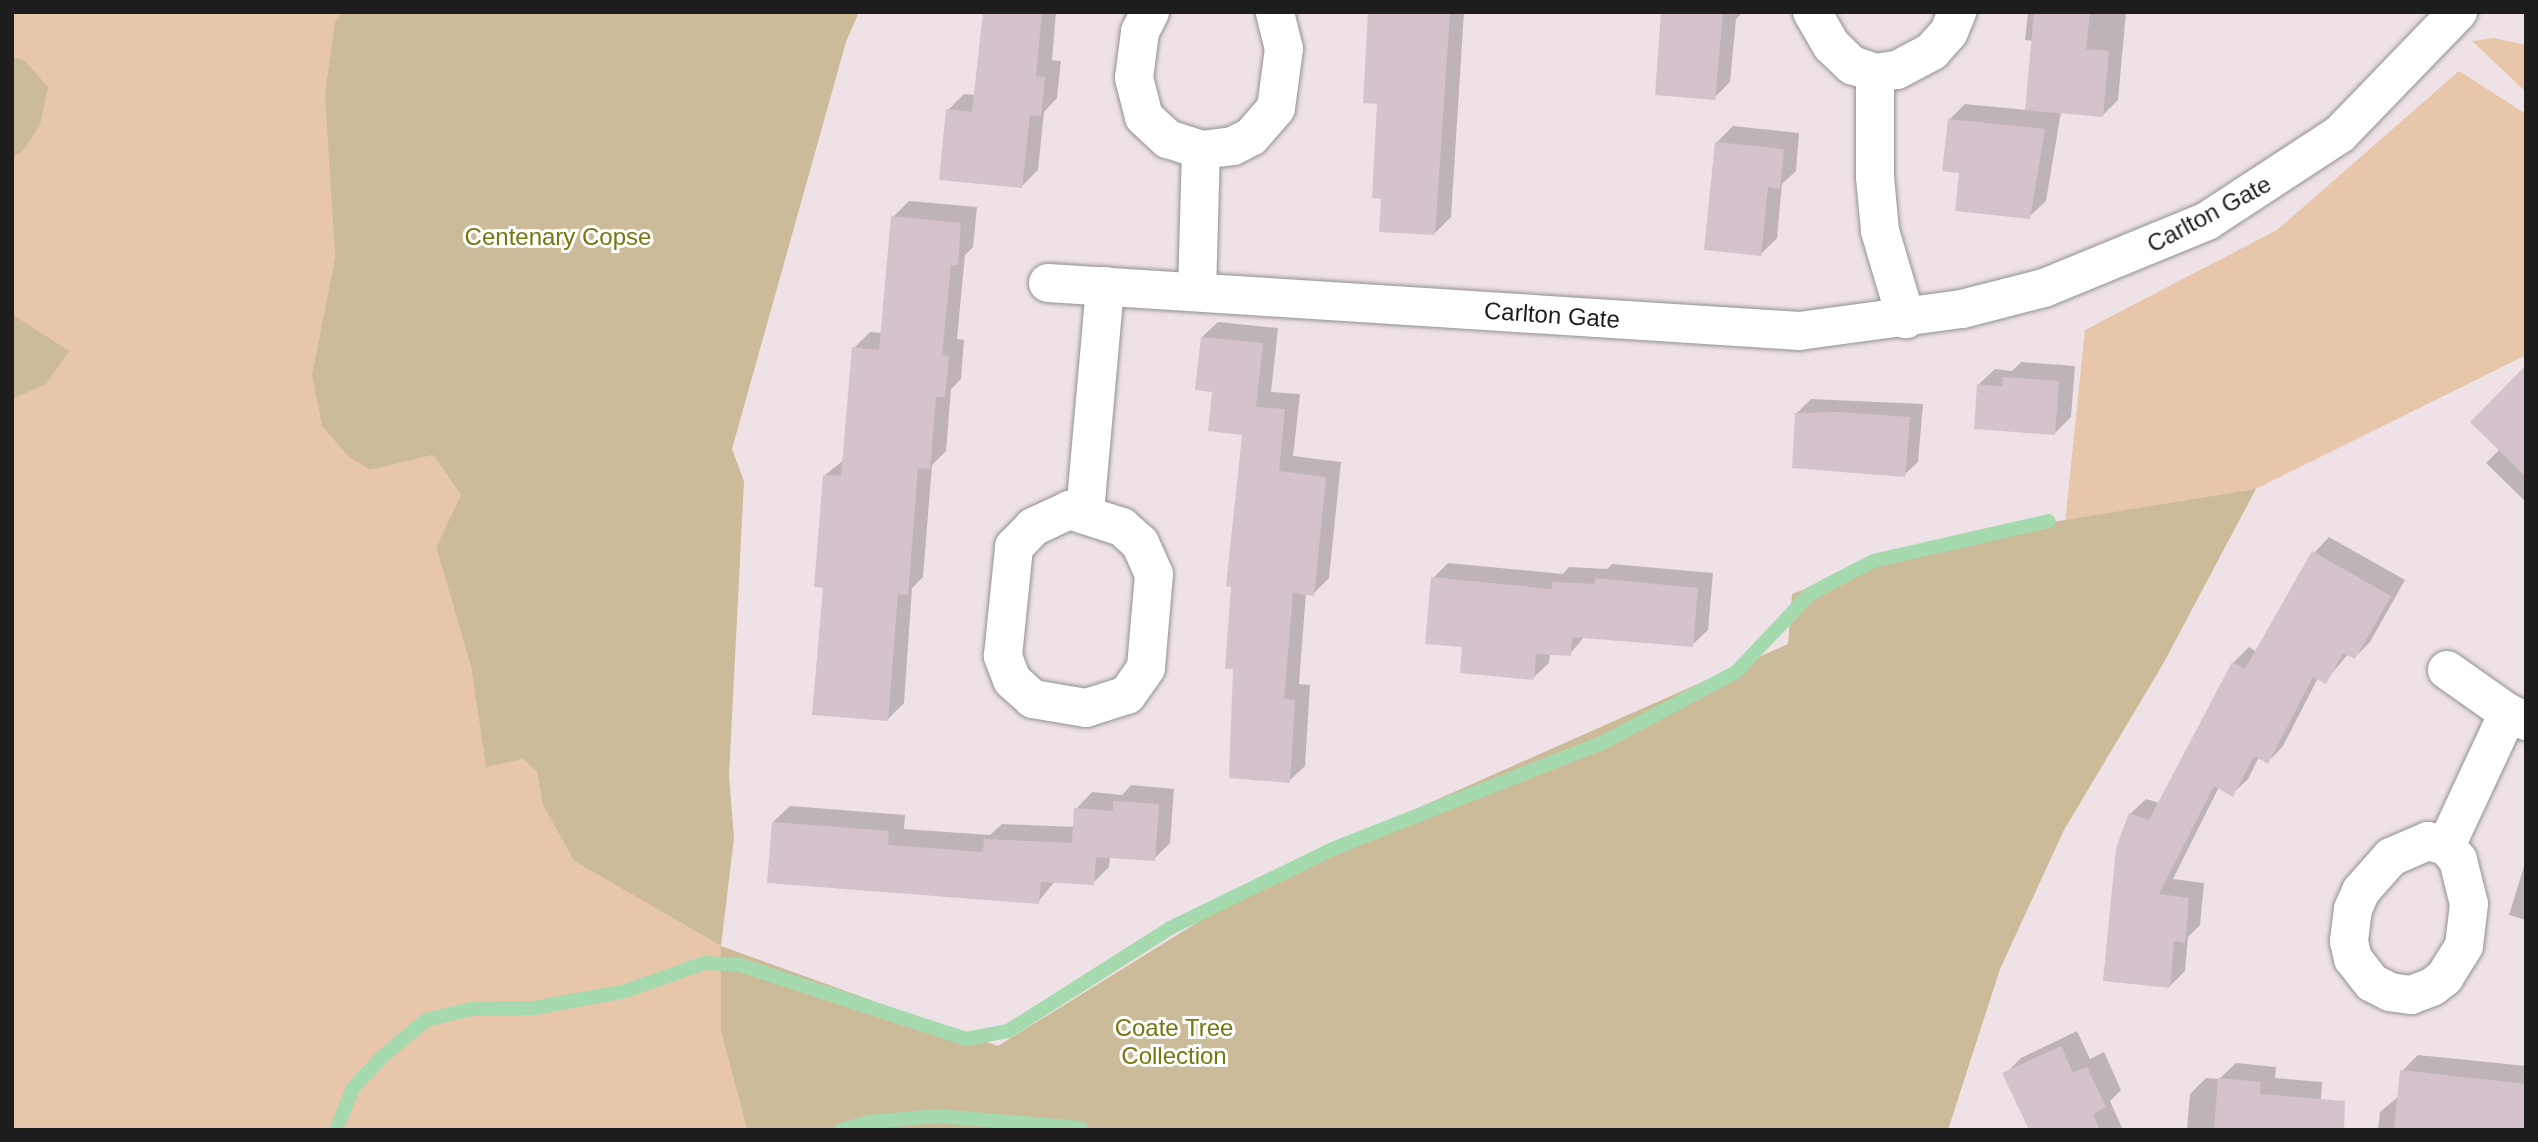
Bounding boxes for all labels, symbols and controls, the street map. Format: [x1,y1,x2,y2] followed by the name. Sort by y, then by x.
[2142,169,2276,259] street label: Carlton Gate
[465,223,651,251] park label: Centenary Copse
[1483,296,1621,334] street label: Carlton Gate
[1114,1014,1234,1070] park label: Coate Tree Collection

